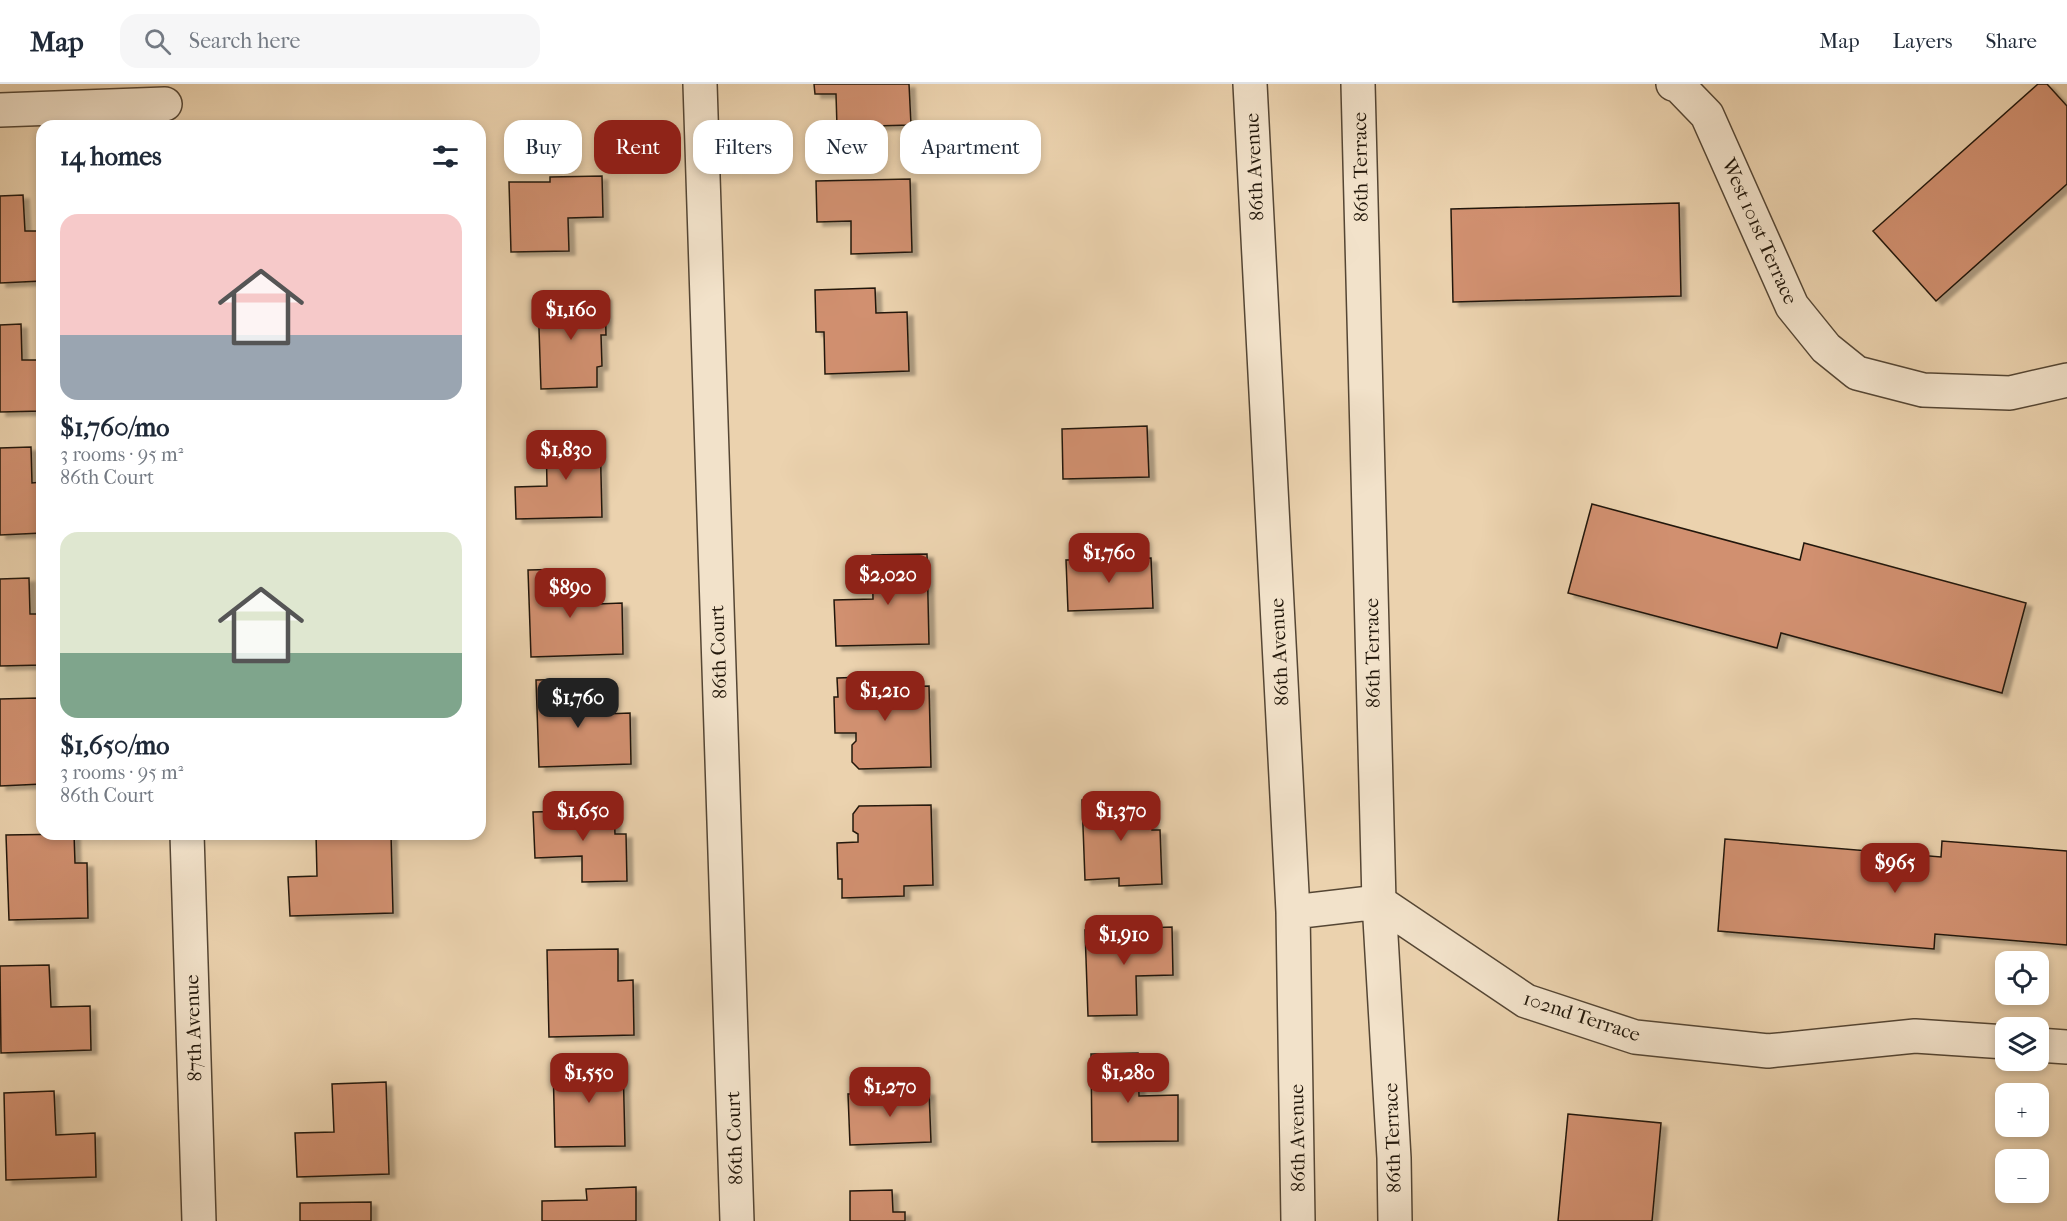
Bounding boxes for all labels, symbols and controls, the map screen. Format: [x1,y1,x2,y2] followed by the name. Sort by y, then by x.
[120,14,540,68] search box
[30,25,84,58] text: Map
[141,25,174,58] icon: search
[189,28,300,54] text: Search here
[1819,29,1860,53] text: Map
[1893,29,1952,53] text: Layers
[1985,29,2037,53] text: Share
[1240,112,1269,222] street label: 86th Avenue
[1348,112,1373,222] street label: 86th Terrace
[504,120,582,174] chip: Buy
[594,120,681,174] chip: Rent
[693,120,793,174] chip: Filters
[805,120,888,174] chip: New
[900,120,1041,174] chip: Apartment
[429,140,462,173] icon: filters
[60,141,162,172] text: 14 homes
[1717,154,1802,308] street label: West 101st Terrace
[207,253,315,361] icon: home
[522,290,620,341] pin: $1,160
[545,298,597,321] text: $1,160
[60,412,170,443] text: $1,760/mo
[517,430,615,481] pin: $1,830
[540,438,592,461] text: $1,830
[60,443,183,466] text: 3 rooms · 95 m²
[60,466,154,489] text: 86th Court
[1060,533,1158,584] pin: $1,760
[1083,541,1135,564] text: $1,760
[839,555,937,606] pin: $2,020
[859,563,917,586] text: $2,020
[534,568,606,619] pin: $890
[207,571,315,679] icon: home
[549,576,591,599] text: $890
[1265,597,1294,707] street label: 86th Avenue
[1360,598,1385,708] street label: 86th Terrace
[705,605,732,699] street label: 86th Court
[836,671,934,722] pin: $1,210
[529,678,627,729] pin: $1,760
[860,679,910,702] text: $1,210
[552,686,604,709] text: $1,760
[60,730,169,761] text: $1,650/mo
[60,761,183,784] text: 3 rooms · 95 m²
[60,784,154,807] text: 86th Court
[534,791,632,842] pin: $1,650
[1072,791,1170,842] pin: $1,370
[557,799,609,822] text: $1,650
[1096,799,1147,822] text: $1,370
[1859,843,1931,894] pin: $965
[1875,851,1915,874] text: $965
[1075,915,1173,966] pin: $1,910
[1099,923,1149,946] text: $1,910
[1995,951,2049,1203] map controls
[1995,951,2049,1005] button: locate
[180,974,207,1082] street label: 87th Avenue
[1520,987,1643,1046] street label: 102nd Terrace
[1995,1017,2049,1071] button: layers
[540,1053,638,1104] pin: $1,550
[1079,1053,1177,1104] pin: $1,280
[564,1061,614,1084] text: $1,550
[1101,1061,1155,1084] text: $1,280
[841,1067,939,1118] pin: $1,270
[863,1075,917,1098] text: $1,270
[1379,1082,1406,1193] street label: 86th Terrace
[1995,1083,2049,1137] button: +
[1285,1084,1310,1192] street label: 86th Avenue
[721,1091,748,1185] street label: 86th Court
[1995,1149,2049,1203] button: −

